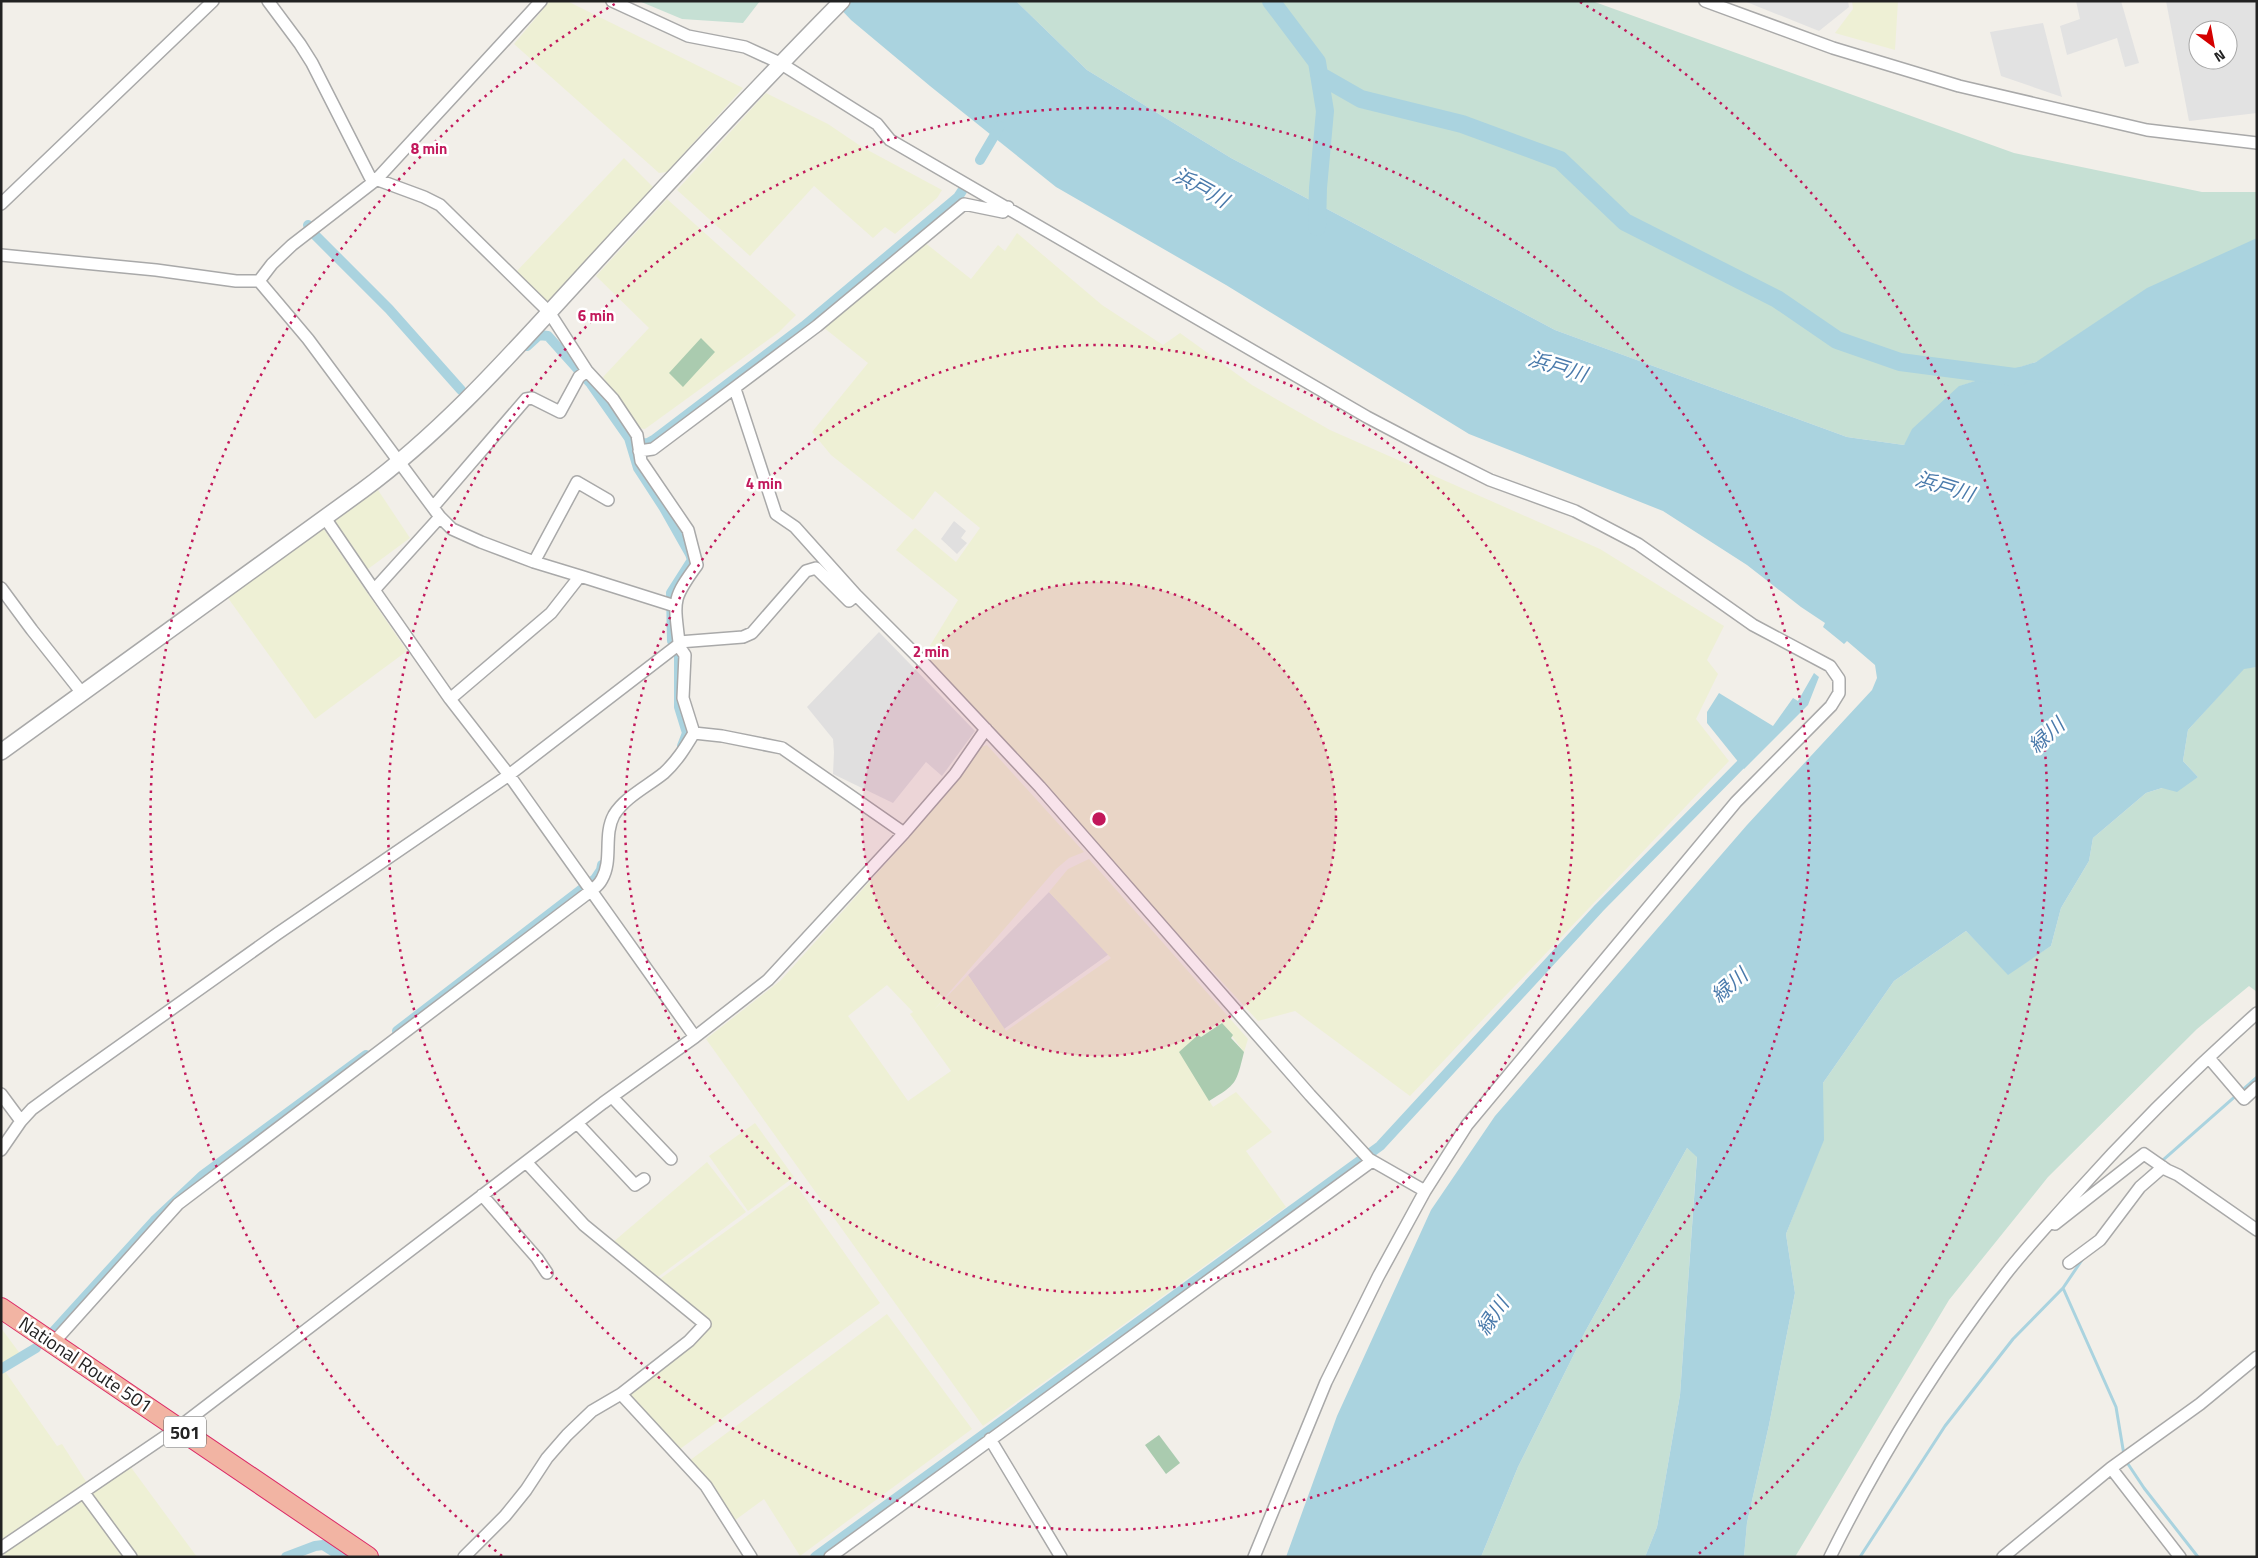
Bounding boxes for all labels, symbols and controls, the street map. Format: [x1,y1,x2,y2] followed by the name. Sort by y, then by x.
[2188,20,2238,70] north arrow
[2210,45,2230,68] text: N
[411,137,447,160] text: 8 min
[1167,159,1237,216] water label: 浜戸川
[578,304,614,327] text: 6 min
[1525,342,1593,390] water label: 浜戸川
[1912,462,1980,510] water label: 浜戸川
[746,472,782,495] text: 4 min
[913,640,949,663] text: 2 min
[2021,709,2073,760] water label: 緑川
[1090,810,1108,828] centre of rings
[1704,959,1756,1010] water label: 緑川
[1468,1289,1517,1341] water label: 緑川
[13,1308,159,1420] street label: National Route 501
[164,1416,206,1448] road number: 501

